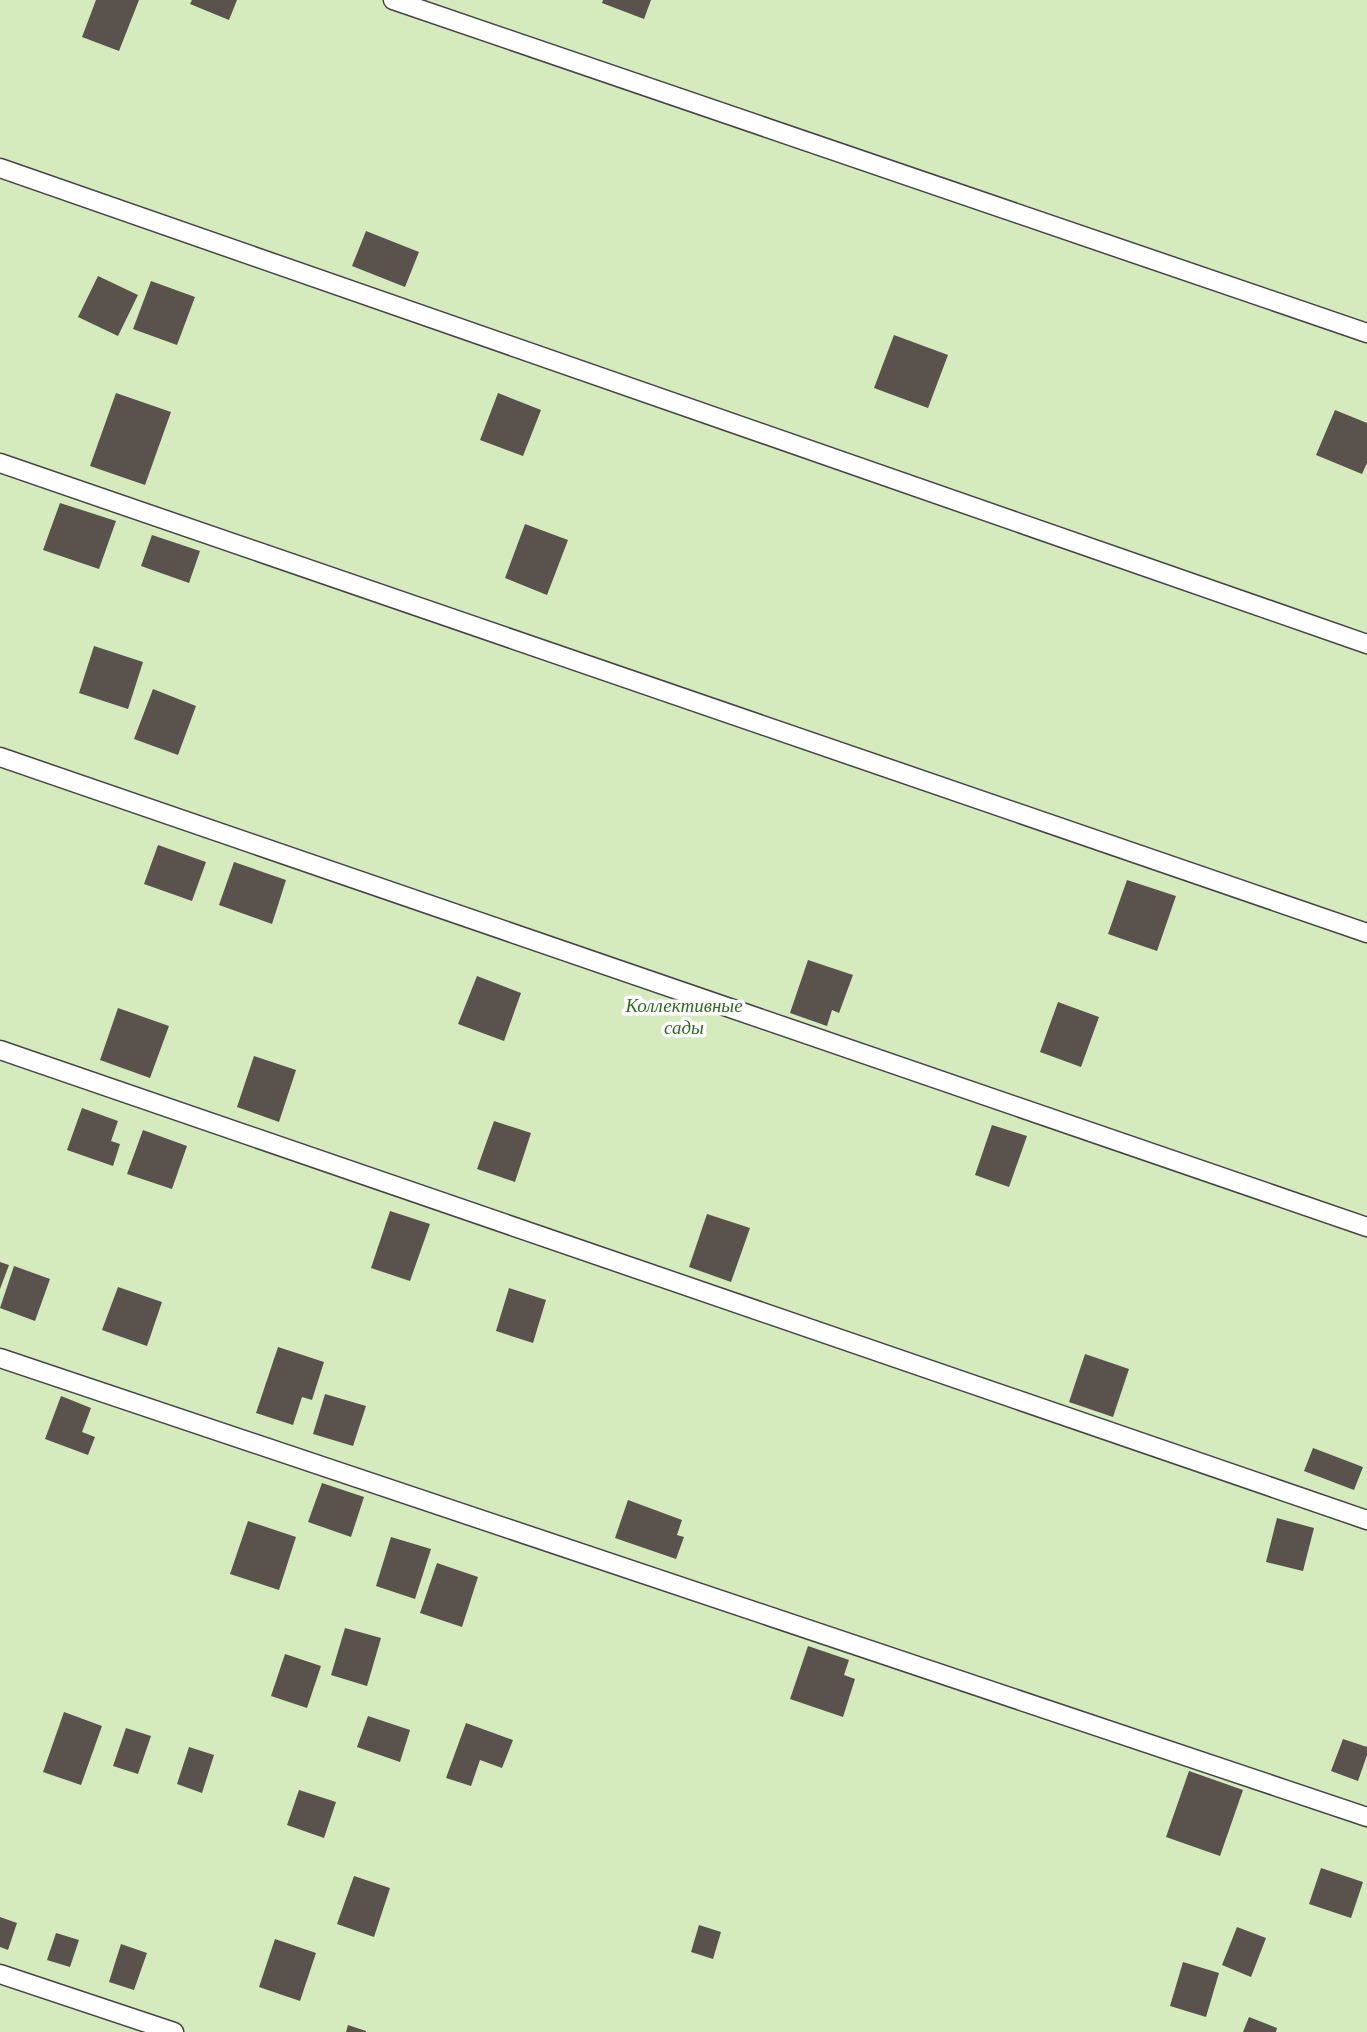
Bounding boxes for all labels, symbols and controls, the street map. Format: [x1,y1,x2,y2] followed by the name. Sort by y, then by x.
[624,995,743,1038] park label: Коллективные сады

